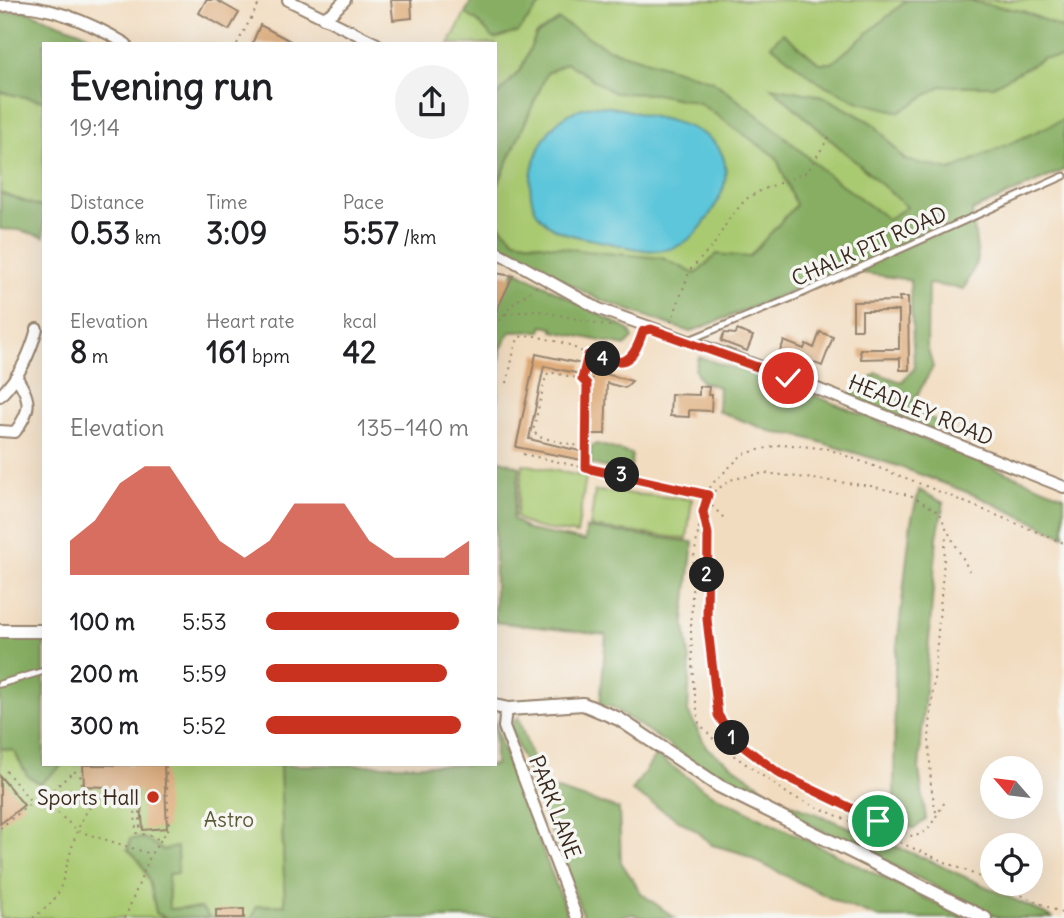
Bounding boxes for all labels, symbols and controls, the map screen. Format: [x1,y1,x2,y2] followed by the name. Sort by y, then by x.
[70,63,273,110] text: Evening run
[395,65,469,139] button: share
[70,113,120,142] text: 19:14
[70,190,144,214] text: Distance
[206,190,247,214] text: Time
[343,190,384,214] text: Pace
[787,200,951,292] street label: CHALK PIT ROAD
[70,214,130,252] text: 0.53
[206,214,267,252] text: 3:09
[343,214,399,252] text: 5:57
[130,225,161,249] text: km
[399,225,436,249] text: /km
[70,309,148,333] text: Elevation
[206,309,294,333] text: Heart rate
[343,309,377,333] text: kcal
[70,333,87,371] text: 8
[206,333,247,371] text: 161
[343,333,376,371] text: 42
[586,342,620,376] pin: 4
[87,344,108,368] text: m
[247,344,290,368] text: bpm
[597,346,608,370] text: 4
[758,348,818,408] pin
[769,359,807,397] icon: check
[845,369,997,451] street label: HEADLEY ROAD
[70,413,164,442] text: Elevation
[357,413,469,442] text: 135–140 m
[604,458,640,492] pin: 3
[616,462,627,486] text: 3
[690,558,724,592] pin: 2
[701,562,712,586] text: 2
[70,607,135,636] text: 100 m
[182,607,227,636] text: 5:53
[70,659,139,688] text: 200 m
[182,659,227,688] text: 5:59
[70,711,139,740] text: 300 m
[182,711,226,740] text: 5:52
[714,720,750,756] pin: 1
[728,725,735,749] text: 1
[523,751,587,863] street label: PARK LANE
[980,756,1043,819] north arrow
[980,756,1043,896] map controls
[37,784,139,811] place label: Sports Hall
[145,789,161,805] marker: Sports Hall
[848,791,908,851] pin
[859,802,897,840] icon: arrive
[204,806,254,833] park label: Astro
[980,833,1043,896] button: locate

